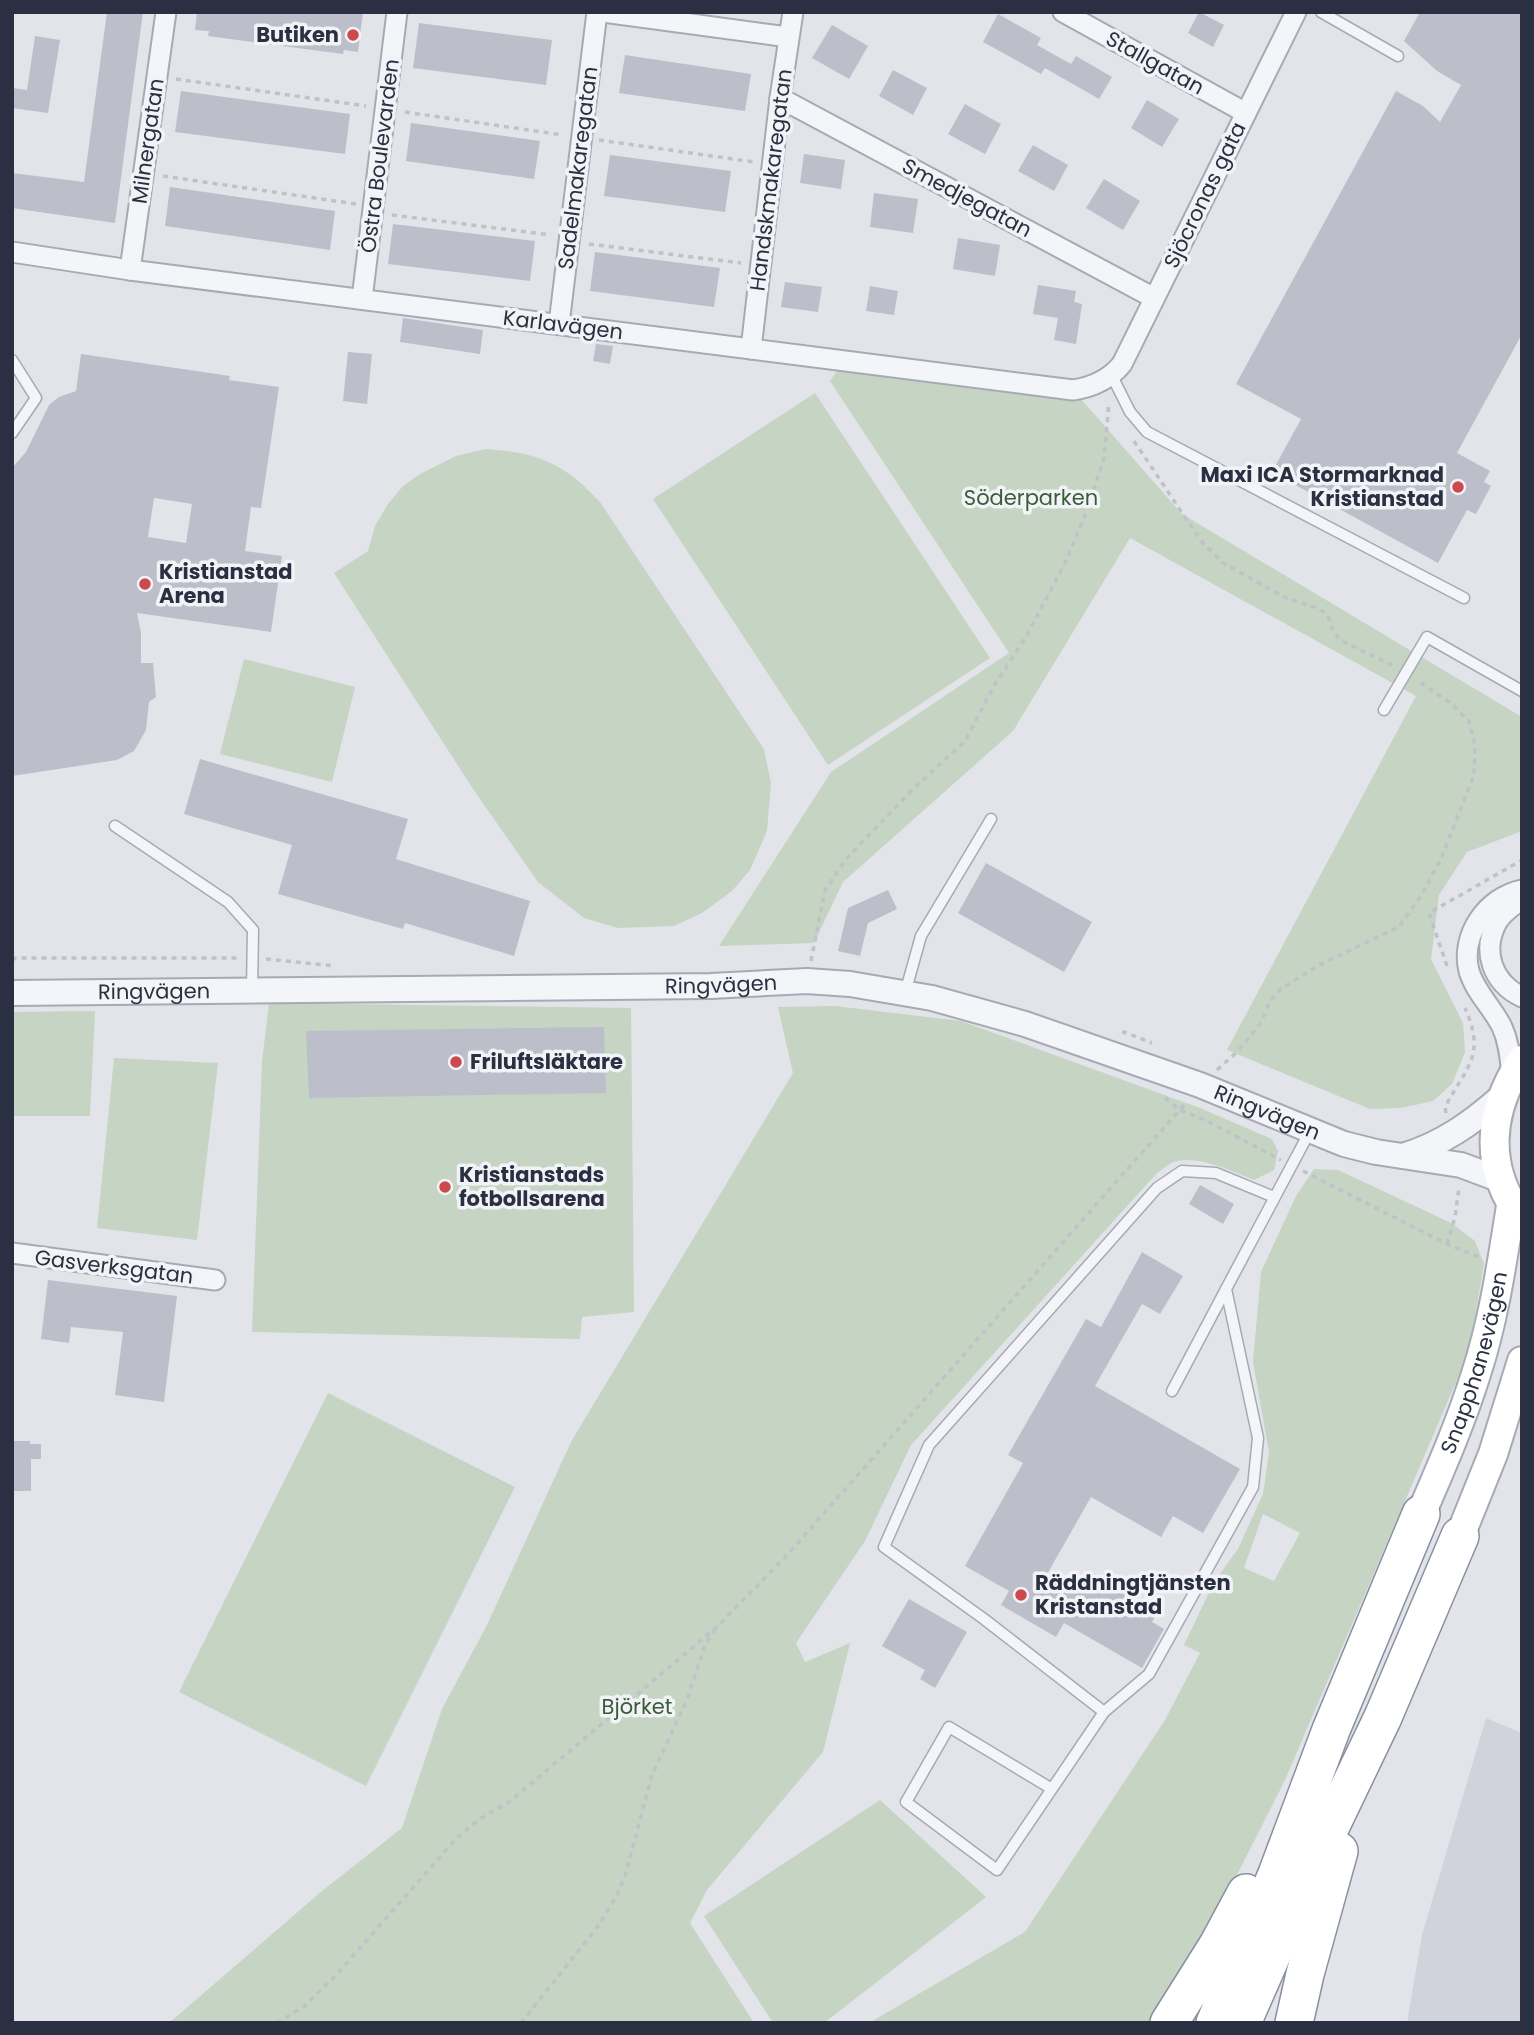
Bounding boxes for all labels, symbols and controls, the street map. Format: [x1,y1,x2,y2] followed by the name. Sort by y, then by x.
[256,20,339,49] place label: Butiken
[1101,24,1210,101] street label: Stallgatan
[345,27,361,43] marker: Butiken
[353,57,406,255] street label: Östra Boulevarden
[551,65,604,271] street label: Sadelmakaregatan
[742,67,799,293] street label: Handskmakaregatan
[124,76,171,206] street label: Milnergatan
[1157,117,1253,273] street label: Sjöcronas gata
[897,151,1037,244] street label: Smedjegatan
[501,303,625,346] street label: Karlavägen
[1200,460,1444,513] place label: Maxi ICA Stormarknad Kristianstad
[1450,479,1466,495] marker: Maxi ICA Stormarknad Kristianstad
[964,483,1098,512] park label: Söderparken
[159,557,292,610] place label: Kristianstad Arena
[137,576,153,592] marker: Kristianstad Arena
[665,968,778,1000] street label: Ringvägen
[98,976,210,1006] street label: Ringvägen
[470,1047,623,1076] place label: Friluftsläktare
[448,1054,464,1070] marker: Friluftsläktare
[1210,1077,1325,1147] street label: Ringvägen
[459,1160,605,1213] place label: Kristianstads fotbollsarena
[437,1179,453,1195] marker: Kristianstads fotbollsarena
[33,1242,195,1291] street label: Gasverksgatan
[1433,1269,1514,1458] street label: Snapphanevägen
[1035,1568,1231,1621] place label: Räddningtjänsten Kristanstad
[1013,1587,1029,1603] marker: Räddningtjänsten Kristanstad
[602,1692,672,1721] park label: Björket

